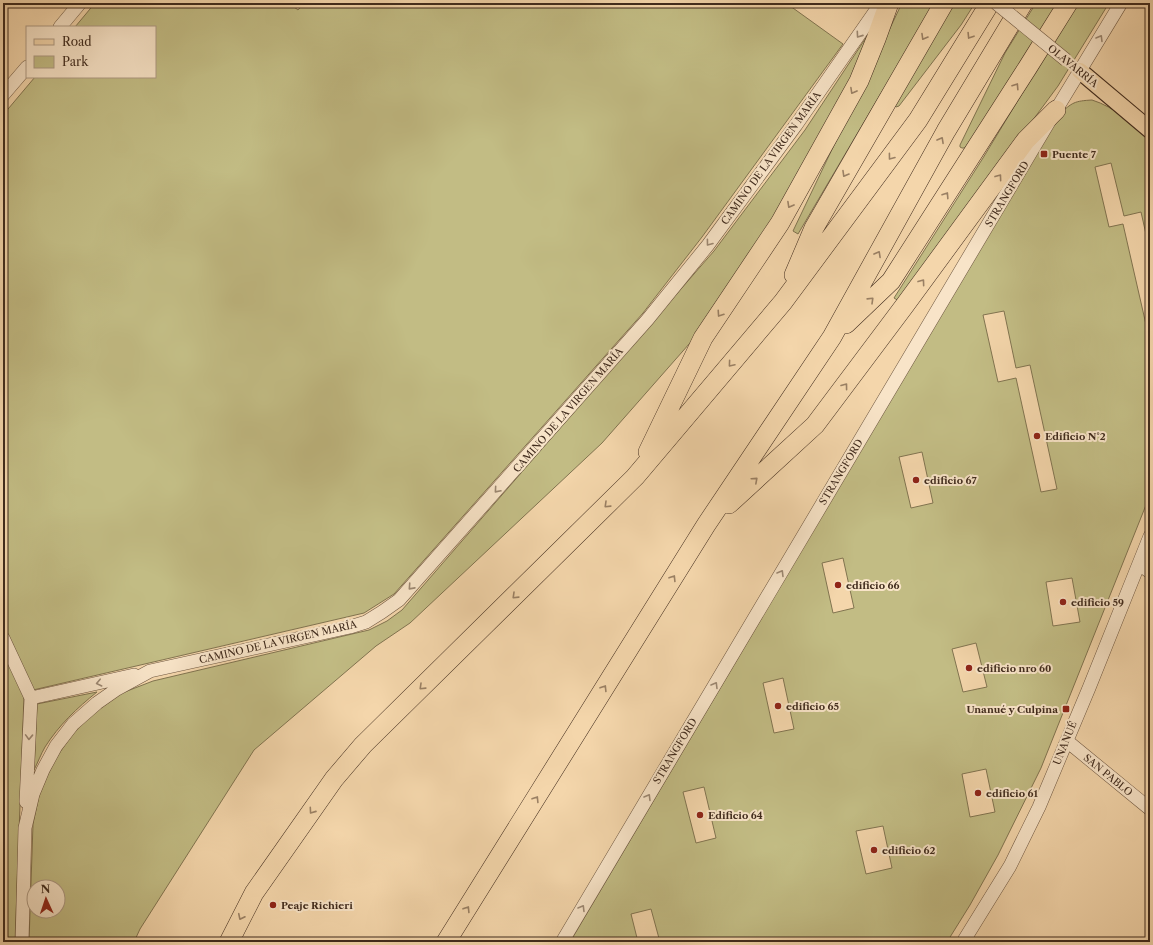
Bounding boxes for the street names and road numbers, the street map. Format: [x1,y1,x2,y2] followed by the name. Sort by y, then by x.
[1045,42,1101,91] street label: OLAVARRÍA
[718,88,824,227] street label: CAMINO DE LA VIRGEN MARÍA
[982,159,1032,229] street label: STRANGFORD
[510,344,626,475] street label: CAMINO DE LA VIRGEN MARÍA
[816,437,866,507] street label: STRANGFORD
[198,617,359,667] street label: CAMINO DE LA VIRGEN MARÍA
[650,716,700,786] street label: STRANGFORD
[1050,719,1080,767] street label: UNANUÉ
[1081,751,1135,799] street label: SAN PABLO

